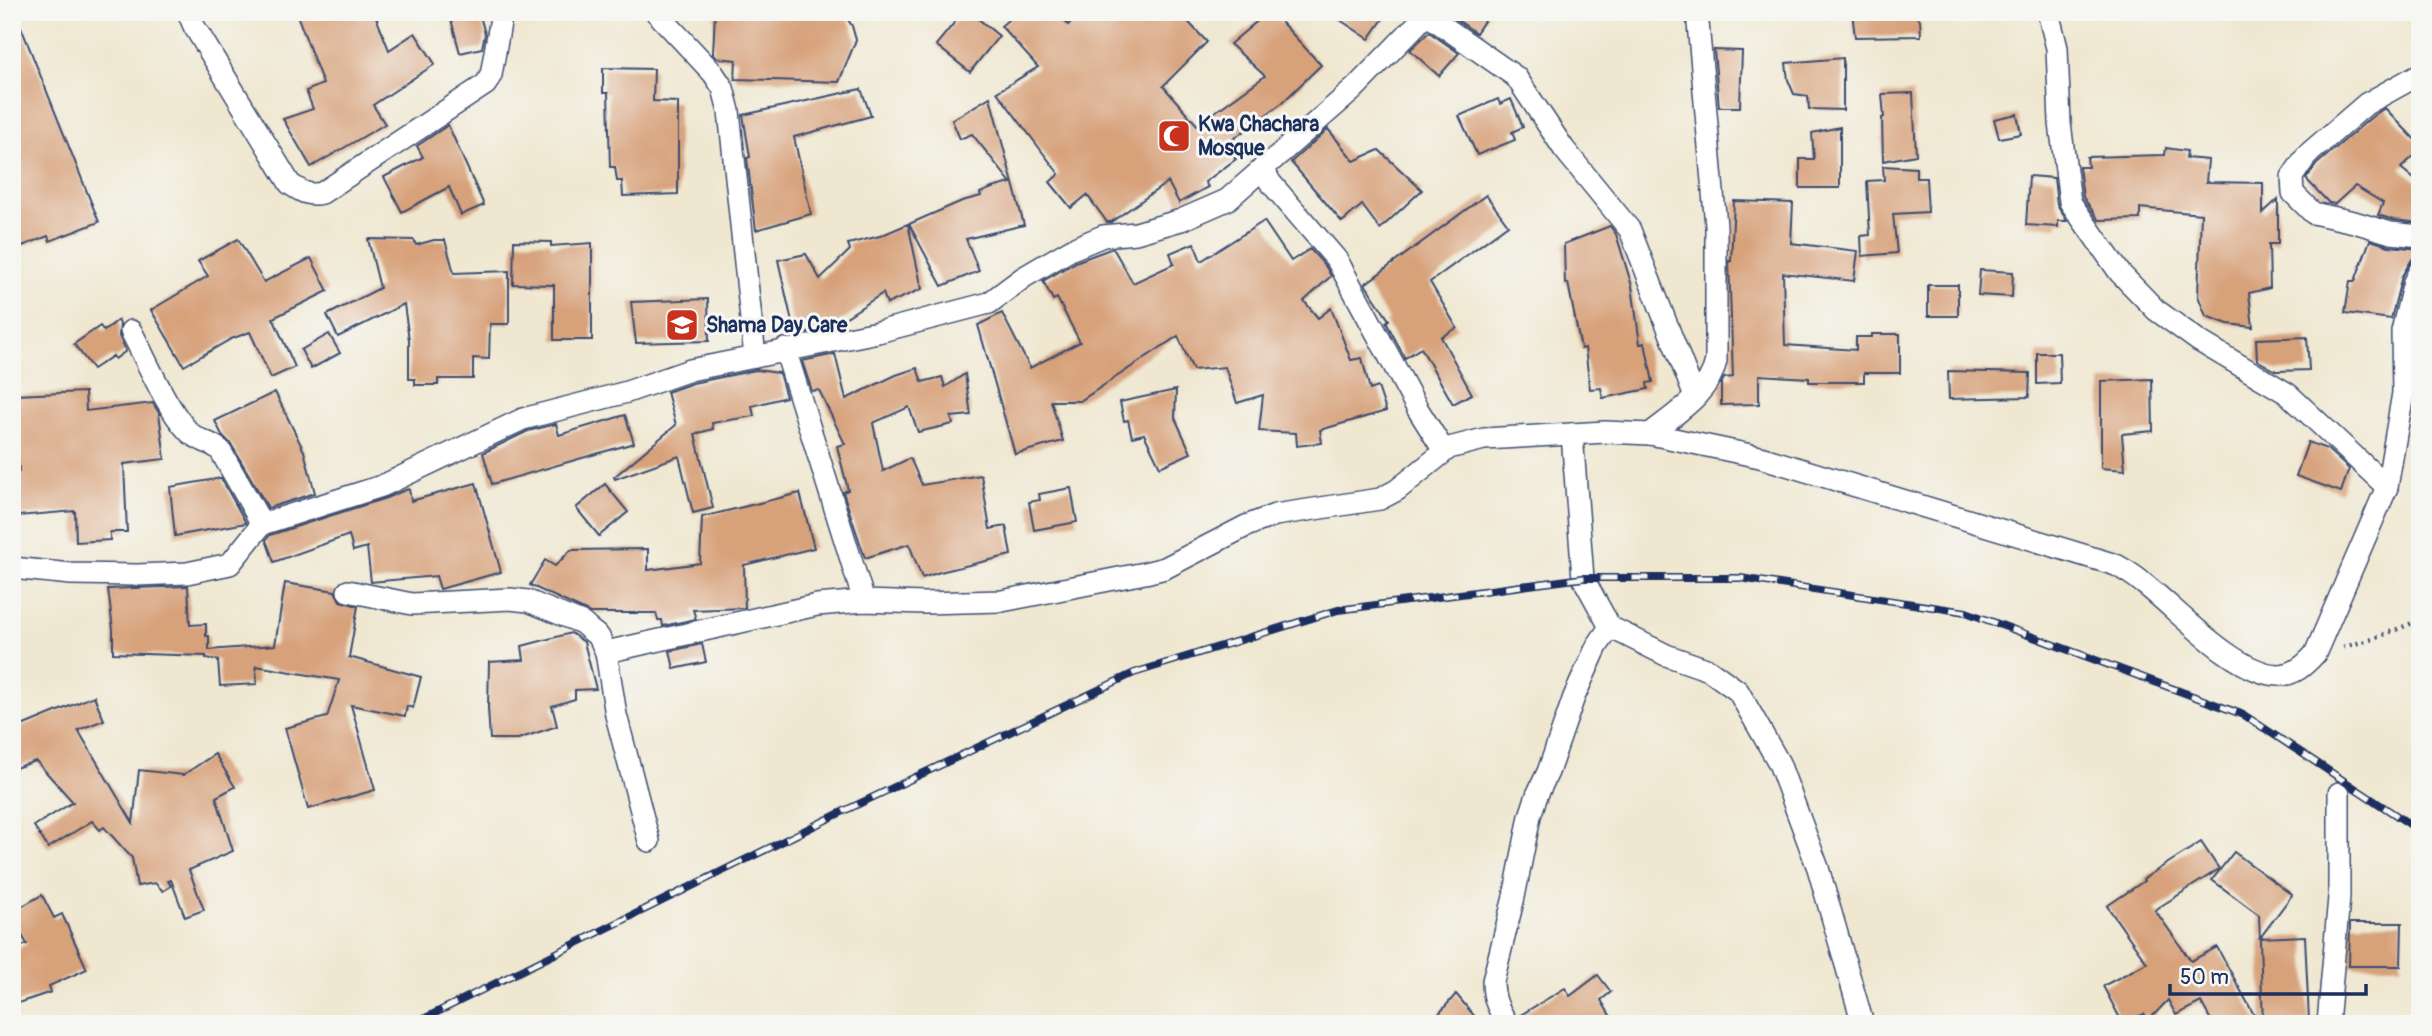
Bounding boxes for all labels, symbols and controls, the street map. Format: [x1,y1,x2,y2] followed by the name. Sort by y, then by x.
[1198,111,1320,162] place label: Kwa Chachara Mosque
[1155,117,1193,155] mosque icon: Kwa Chachara Mosque
[663,306,701,344] school or university icon: Shama Day Care
[706,312,848,339] place label: Shama Day Care
[2170,952,2366,996] scale bar
[2180,964,2229,991] text: 50 m

